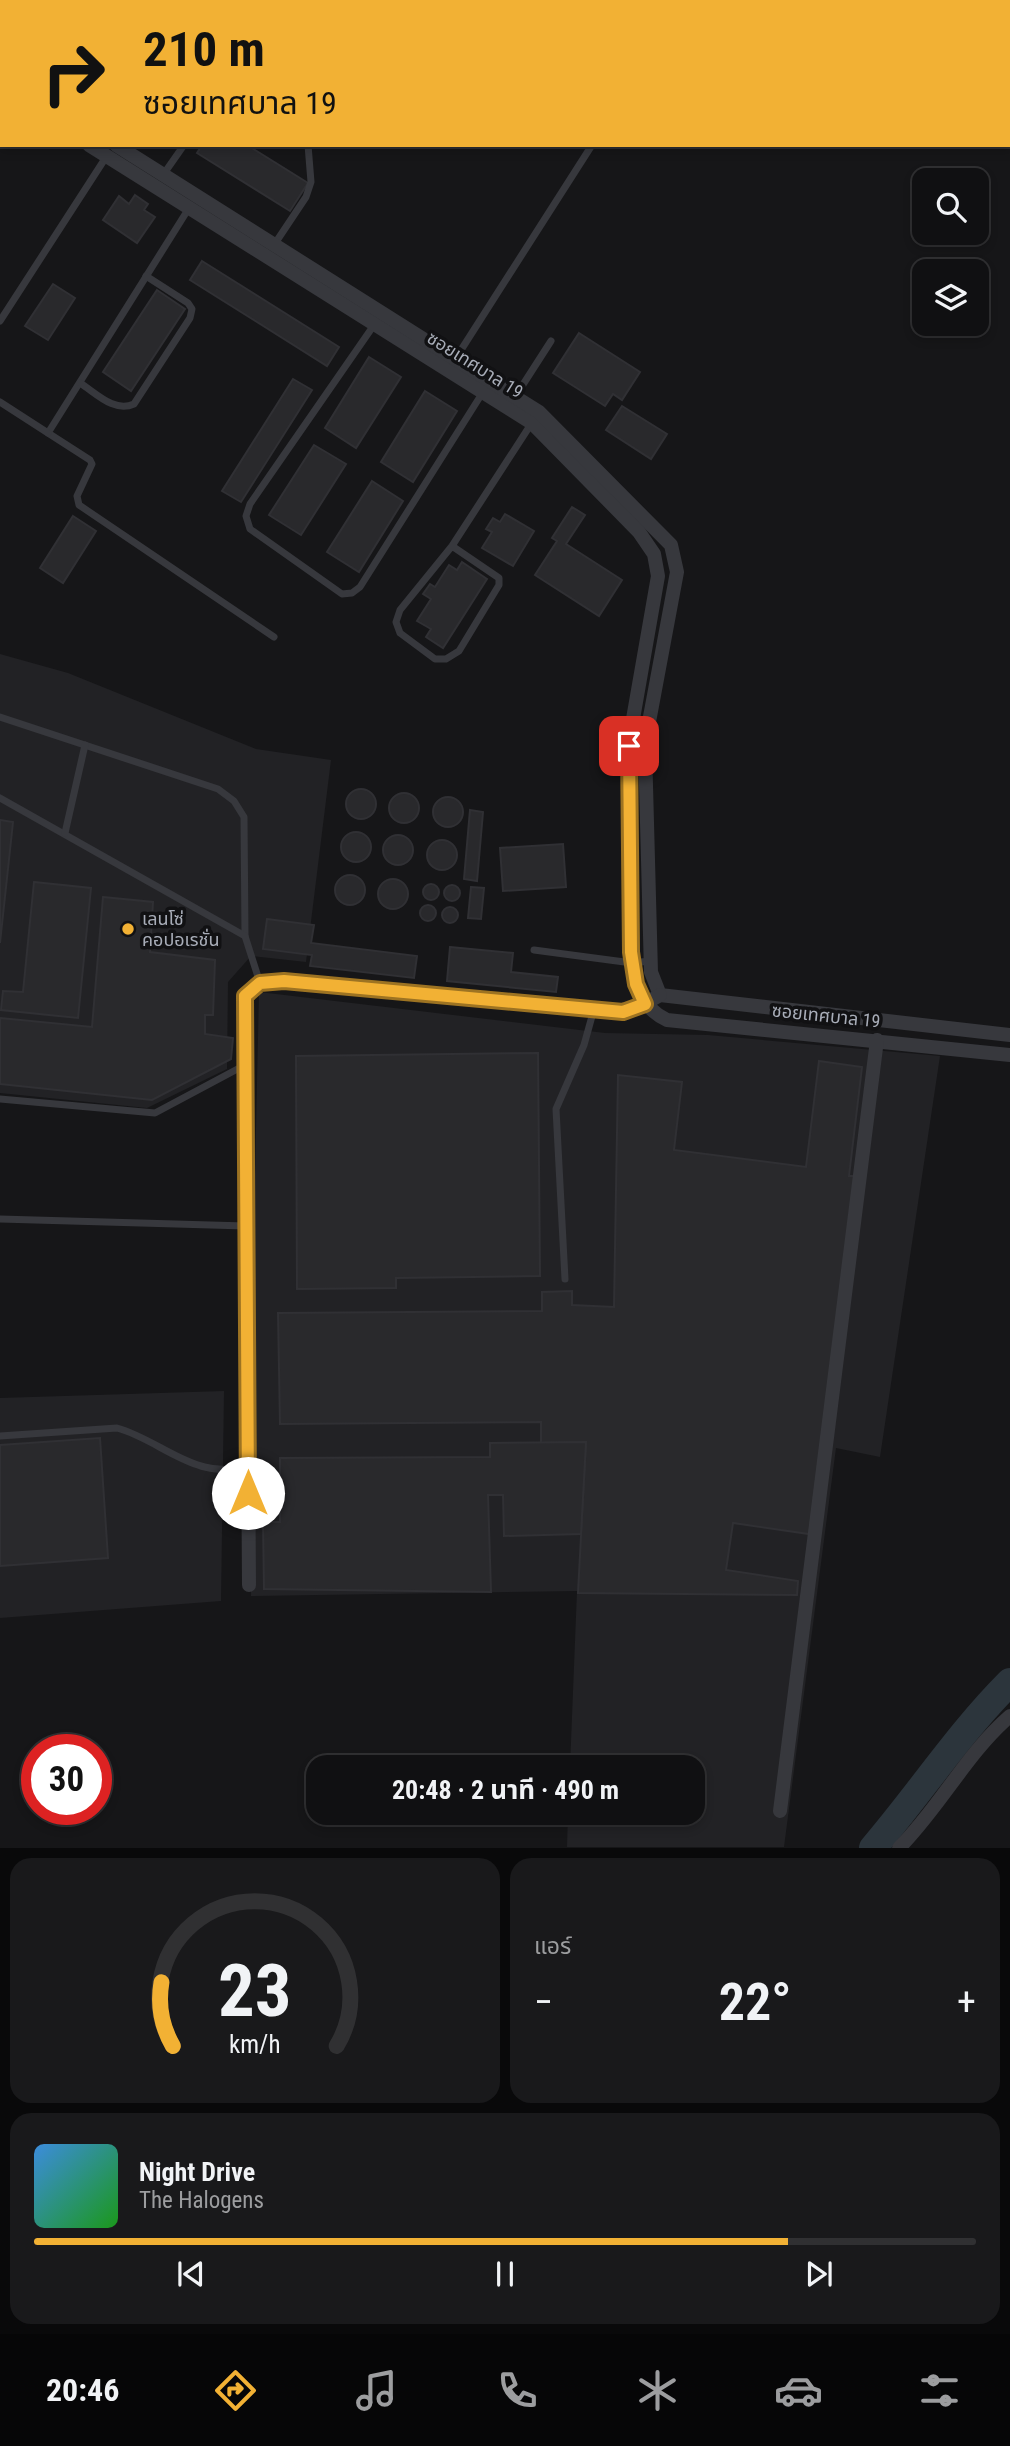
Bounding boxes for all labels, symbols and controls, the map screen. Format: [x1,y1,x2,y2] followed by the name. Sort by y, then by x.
[143,21,265,78] text: 210 m
[28,28,119,119] icon: right
[143,84,337,122] text: ซอยเทศบาล 19
[912,168,989,336] map controls
[912,168,989,245] button: search
[912,259,989,336] button: layers
[423,327,527,402] street label: ซอยเทศบาล 19
[599,716,659,776] pin
[610,727,648,765] icon: arrive
[142,908,219,950] place label: เลนโซ่ คอปอเรชั่น
[120,921,136,937] marker: เลนโซ่ คอปอเรชั่น
[771,999,881,1032] street label: ซอยเทศบาล 19
[211,1456,285,1530] position arrow
[21,1734,112,1825] speed limit sign: 30
[392,1775,619,1805] text: 20:48 · 2 นาที · 490 m
[534,1933,571,1960] text: แอร์
[218,1949,292,2035] text: 23
[719,1972,791,2033] text: 22°
[534,1980,553,2024] text: −
[957,1980,976,2024] text: +
[229,2030,281,2059] text: km/h
[139,2157,255,2187] text: Night Drive
[139,2187,264,2214] text: The Halogens
[172,2255,210,2293] icon: previous
[486,2255,524,2293] icon: pause
[800,2255,838,2293] icon: next
[211,2366,260,2415] icon: directions
[352,2366,401,2415] icon: music
[493,2366,542,2415] icon: phone
[633,2366,682,2415] icon: climate
[774,2366,823,2415] icon: car
[915,2366,964,2415] icon: filters
[46,2371,119,2409] text: 20:46

